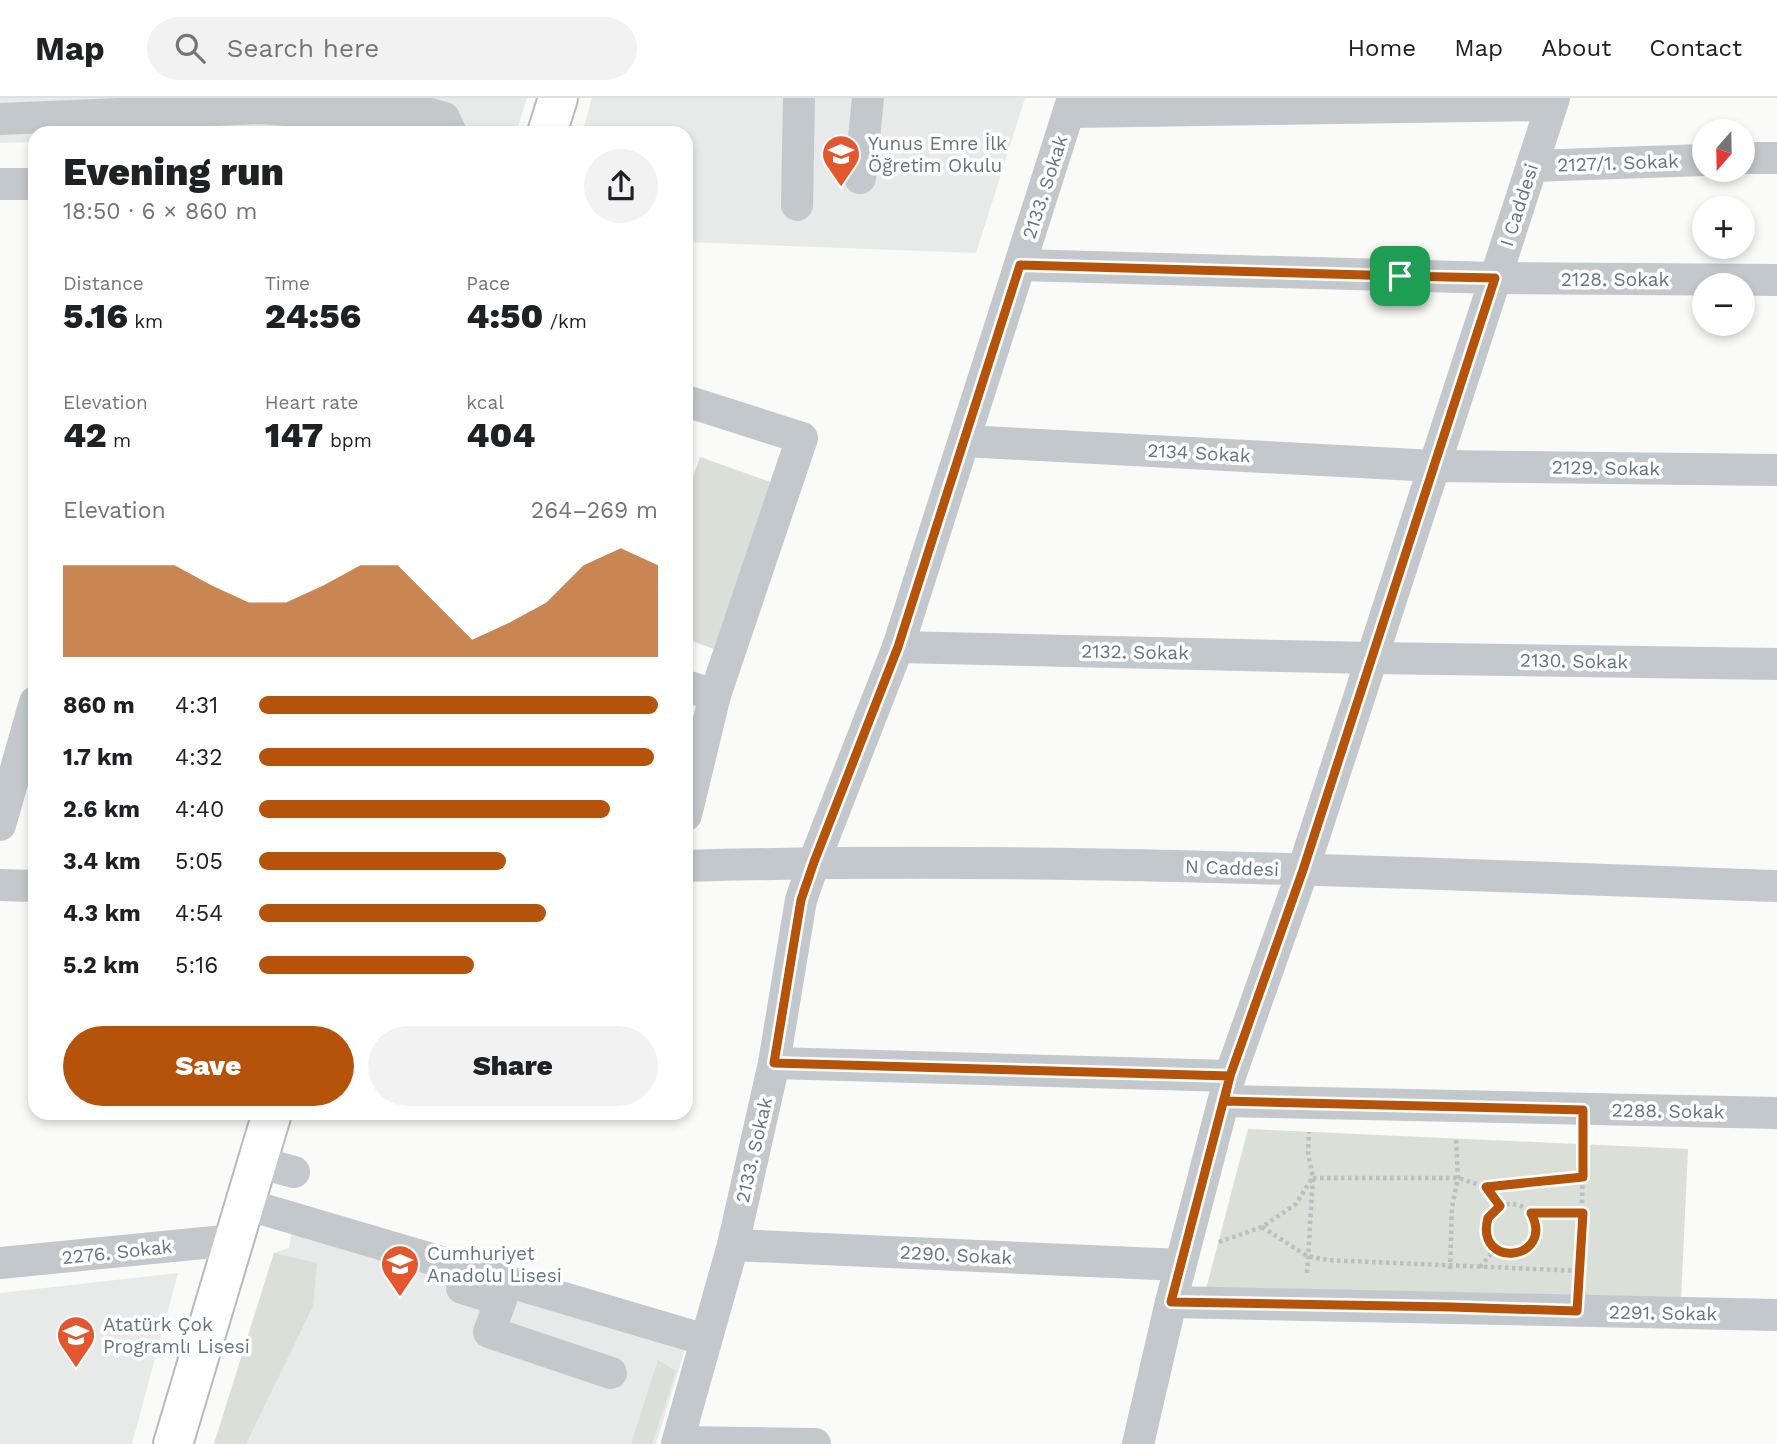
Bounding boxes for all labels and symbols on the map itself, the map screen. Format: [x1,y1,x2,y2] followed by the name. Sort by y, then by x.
[1692,119,1755,182] north arrow
[868,132,1007,177] place label: Yunus Emre İlk Öğretim Okulu
[1017,132,1073,242] street label: 2133. Sokak
[820,133,862,188] school or university icon: Yunus Emre İlk Öğretim Okulu
[1557,149,1679,177] street label: 2127/1. Sokak
[1495,161,1543,249] street label: I Caddesi
[1370,246,1430,306] pin
[1561,268,1669,291] street label: 2128. Sokak
[1147,439,1251,467] street label: 2134 Sokak
[1552,456,1661,480] street label: 2129. Sokak
[1081,640,1189,664] street label: 2132. Sokak
[1520,649,1628,673] street label: 2130. Sokak
[1185,855,1279,881] street label: N Caddesi
[731,1095,777,1205] street label: 2133. Sokak
[1611,1099,1725,1123] street label: 2288. Sokak
[61,1235,174,1269] street label: 2276. Sokak
[899,1241,1013,1269] street label: 2290. Sokak
[427,1242,562,1287] place label: Cumhuriyet Anadolu Lisesi
[379,1243,421,1298] school or university icon: Cumhuriyet Anadolu Lisesi
[1609,1301,1718,1325] street label: 2291. Sokak
[103,1313,250,1358] place label: Atatürk Çok Programlı Lisesi
[55,1314,97,1369] school or university icon: Atatürk Çok Programlı Lisesi

